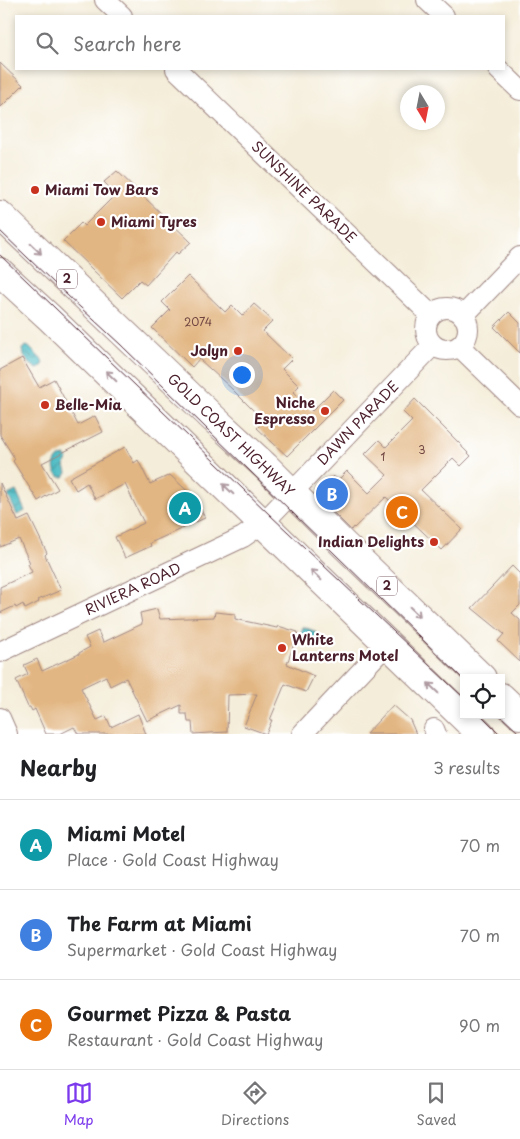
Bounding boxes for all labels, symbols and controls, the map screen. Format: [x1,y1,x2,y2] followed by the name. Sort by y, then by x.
[15,15,505,70] search box
[33,29,61,57] icon: search
[73,29,182,57] text: Search here
[400,85,445,130] north arrow
[247,136,362,248] street label: SUNSHINE PARADE
[45,179,159,200] place label: Miami Tow Bars
[29,184,41,196] marker: Miami Tow Bars
[111,211,197,232] place label: Miami Tyres
[95,216,107,228] marker: Miami Tyres
[30,243,42,255] one-way arrow
[57,270,77,288] road number: 2
[184,313,212,330] house number: 2074
[190,340,228,361] place label: Jolyn
[232,345,244,357] marker: Jolyn
[229,362,255,388] your location
[163,368,300,501] street label: GOLD COAST HIGHWAY
[105,370,117,382] one-way arrow
[312,376,403,469] street label: DAWN PARADE
[254,392,315,429] place label: Niche Espresso
[55,394,122,415] place label: Belle-Mia
[39,399,51,411] marker: Belle-Mia
[319,405,331,417] marker: Niche Espresso
[418,441,426,458] house number: 3
[381,448,386,465] house number: 1
[316,475,348,513] pin: B
[222,483,234,495] one-way arrow
[169,489,201,527] pin: A
[386,493,418,531] pin: C
[318,531,424,552] place label: Indian Delights
[428,536,440,548] marker: Indian Delights
[81,557,184,620] street label: RIVIERA ROAD
[310,569,323,581] one-way arrow
[377,576,397,596] road number: 2
[408,606,421,618] one-way arrow
[292,629,399,666] place label: White Lanterns Motel
[276,642,288,654] marker: White Lanterns Motel
[460,674,505,719] map controls
[460,674,505,719] button: locate
[427,682,439,694] one-way arrow
[20,751,97,783] text: Nearby
[433,755,500,779] text: 3 results
[67,819,186,847] text: Miami Motel
[30,833,42,857] text: A
[460,833,500,857] text: 70 m
[67,847,279,871] text: Place · Gold Coast Highway
[67,909,251,937] text: The Farm at Miami
[31,923,41,947] text: B
[460,923,500,947] text: 70 m
[67,937,337,961] text: Supermarket · Gold Coast Highway
[67,999,291,1027] text: Gourmet Pizza & Pasta
[30,1013,42,1037] text: C
[459,1013,500,1037] text: 90 m
[67,1027,323,1051] text: Restaurant · Gold Coast Highway
[64,1079,94,1130] tab: Map
[221,1079,289,1130] tab: Directions
[417,1079,456,1130] tab: Saved

